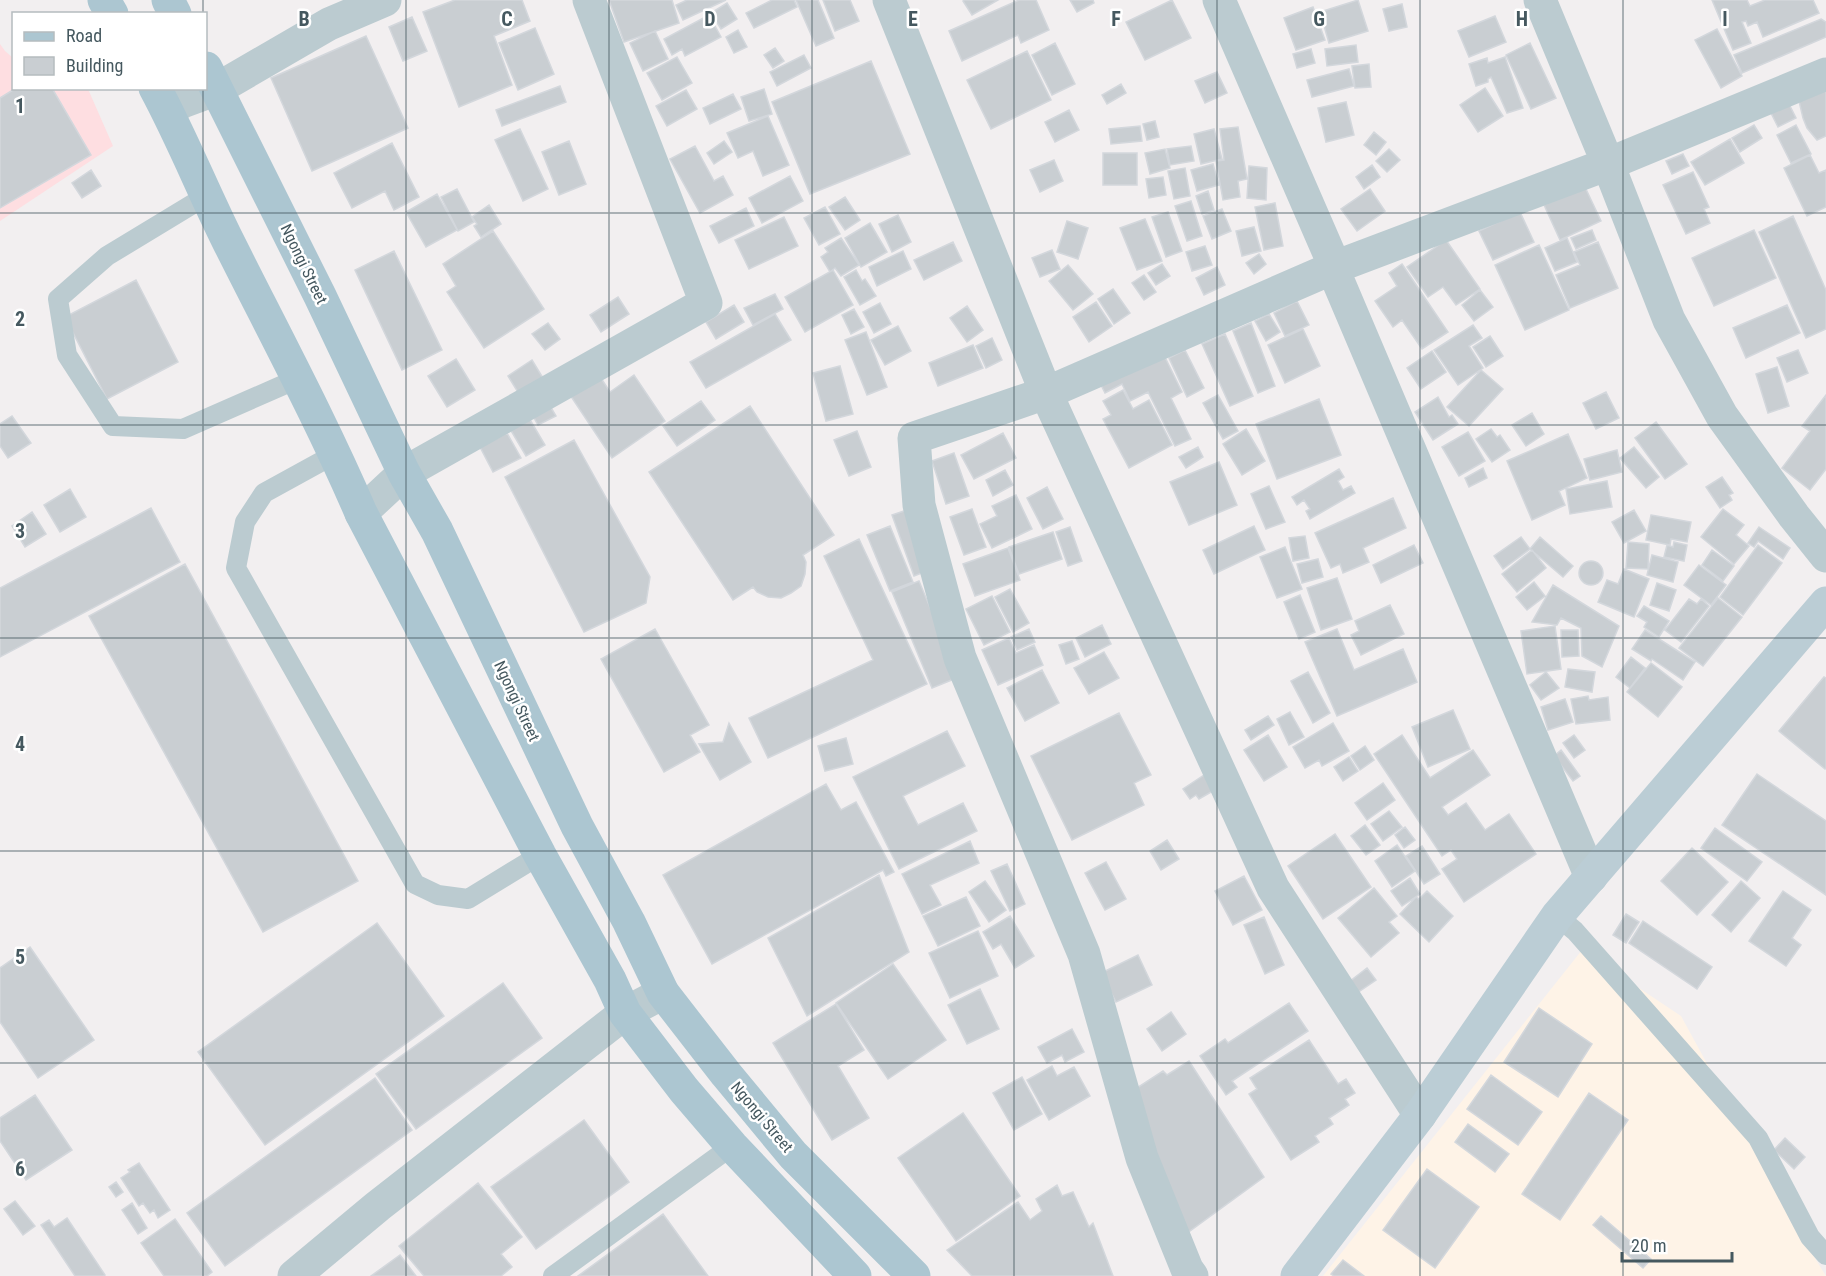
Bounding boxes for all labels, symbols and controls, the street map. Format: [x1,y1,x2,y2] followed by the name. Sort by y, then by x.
[298,7,310,31] text: B
[501,7,513,31] text: C
[704,7,716,31] text: D
[908,7,918,31] text: E
[1111,7,1121,31] text: F
[1313,7,1325,31] text: G
[1516,7,1528,31] text: H
[1722,7,1728,31] text: I
[12,12,207,90] legend
[66,25,102,46] text: Road
[66,55,123,76] text: Building
[15,94,25,118] text: 1
[277,221,332,307] street label: Ngongi Street
[15,307,25,331] text: 2
[15,519,25,543] text: 3
[490,658,544,744] street label: Ngongi Street
[15,732,25,756] text: 4
[15,945,25,969] text: 5
[727,1078,797,1156] street label: Ngongi Street
[15,1157,25,1181] text: 6
[1622,1225,1732,1263] scale bar
[1631,1235,1666,1256] text: 20 m

